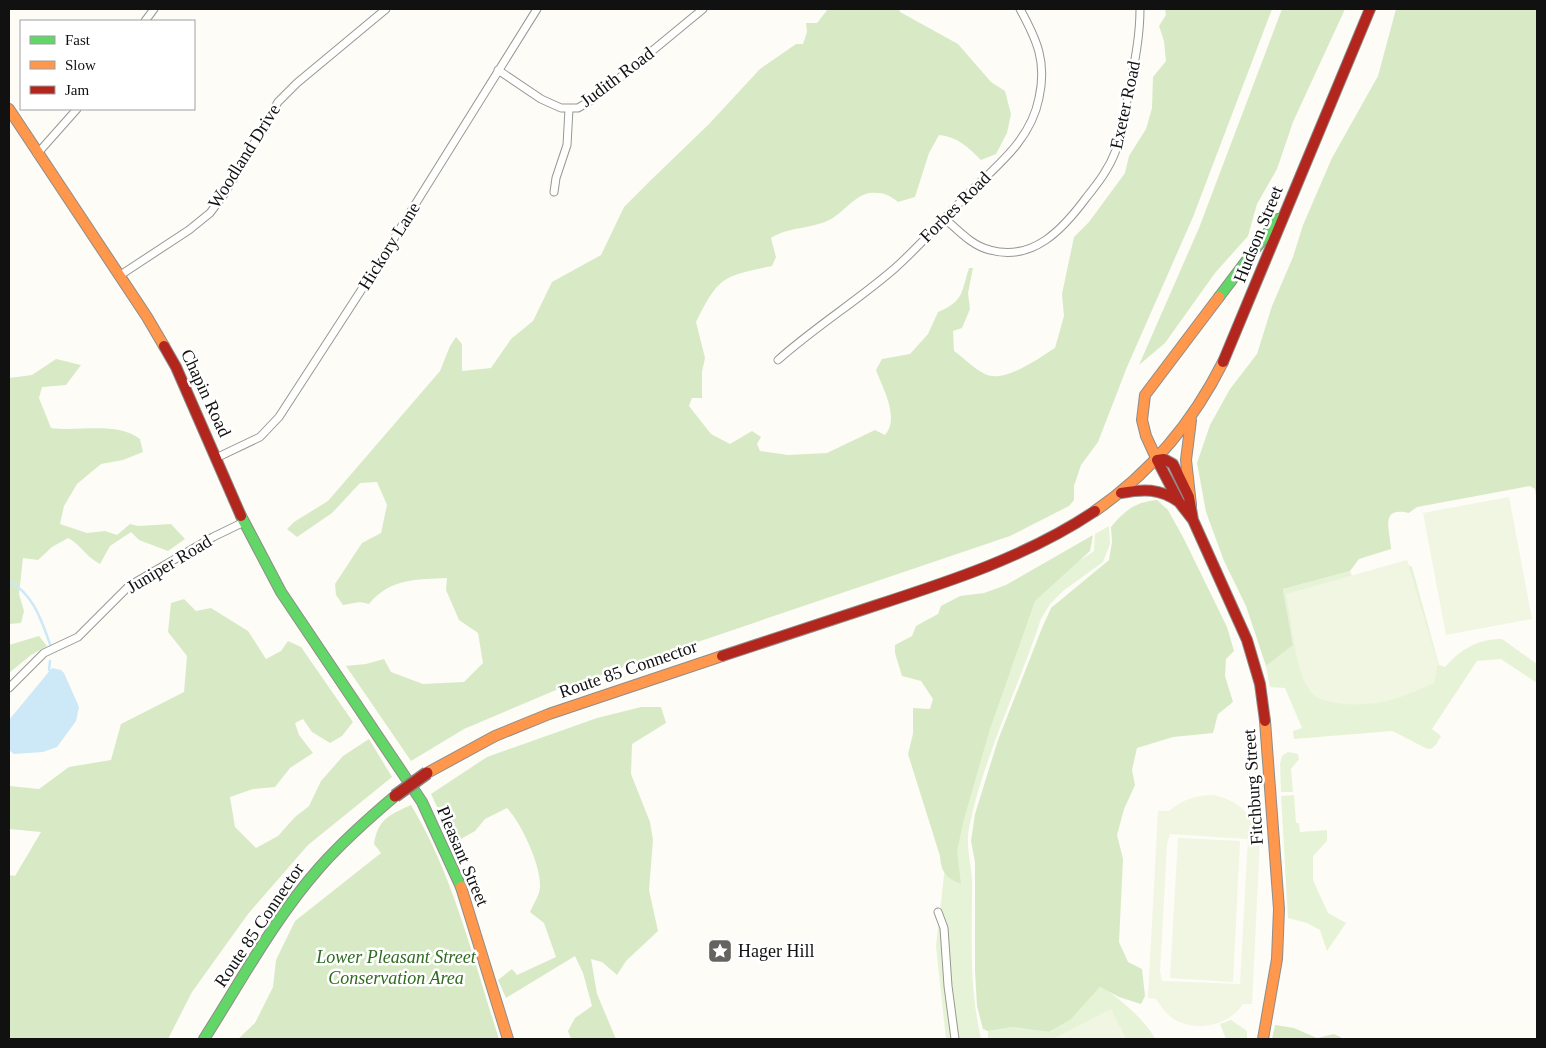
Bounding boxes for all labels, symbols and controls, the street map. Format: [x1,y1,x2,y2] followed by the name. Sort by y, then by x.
[20,20,195,110] legend
[65,32,91,48] text: Fast
[576,43,658,111] street label: Judith Road
[65,57,96,73] text: Slow
[1106,59,1144,151] street label: Exeter Road
[65,82,89,98] text: Jam
[204,100,284,212] street label: Woodland Drive
[916,168,994,246] street label: Forbes Road
[1230,183,1286,285] street label: Hudson Street
[354,199,424,293] street label: Hickory Lane
[177,346,235,440] street label: Chapin Road
[123,531,215,597] street label: Juniper Road
[556,636,700,702] street label: Route 85 Connector
[1239,728,1267,846] street label: Fitchburg Street
[433,803,493,909] street label: Pleasant Street
[210,859,308,991] street label: Route 85 Connector
[707,938,733,964] place icon: Hager Hill
[738,941,814,961] place label: Hager Hill
[315,947,477,988] park label: Lower Pleasant Street Conservation Area

